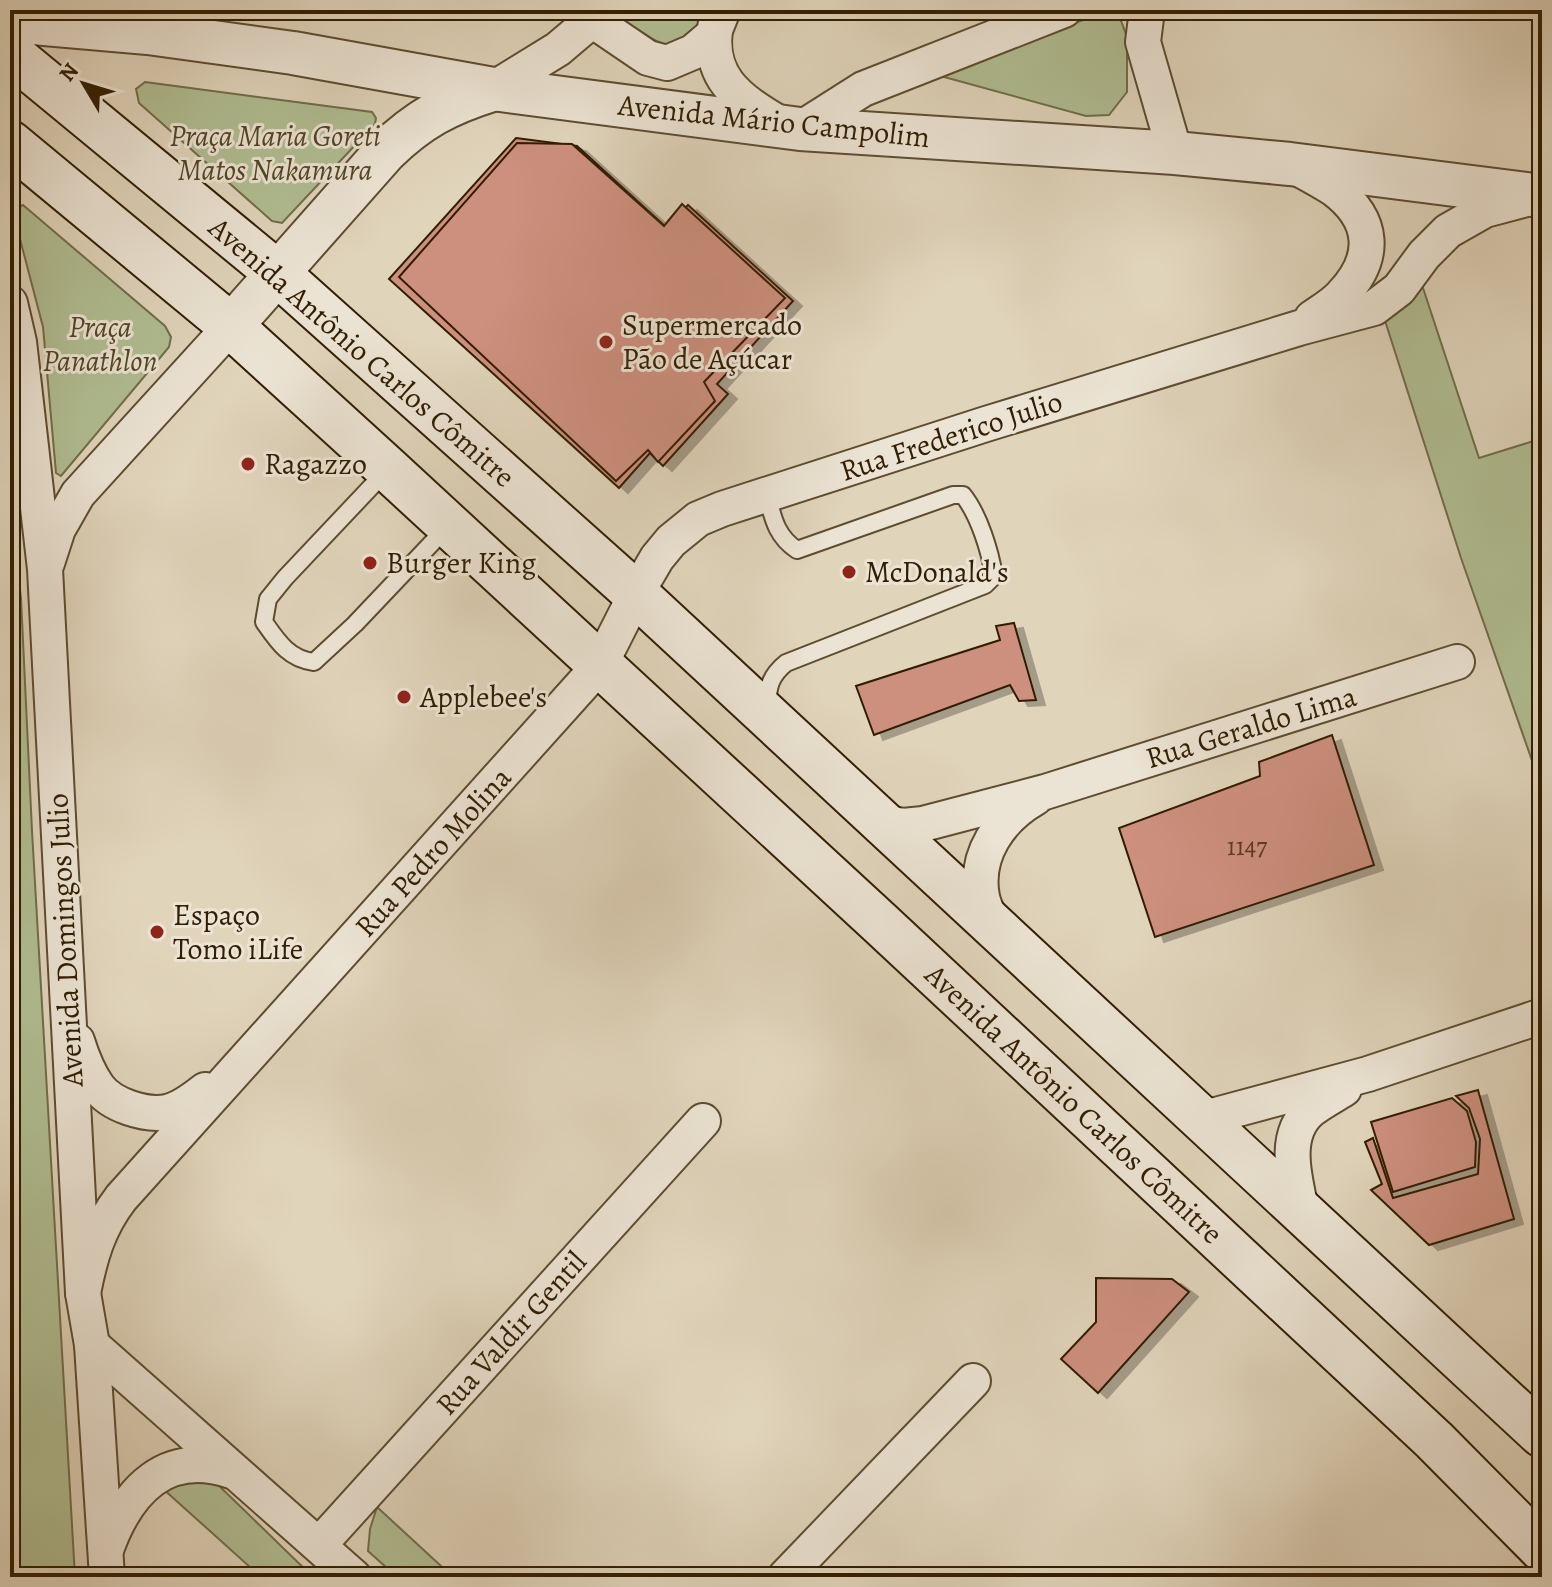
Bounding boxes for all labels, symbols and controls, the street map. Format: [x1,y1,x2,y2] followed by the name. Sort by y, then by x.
[44,44,124,124] north arrow
[52,57,86,88] text: N
[615,85,932,157] street label: Avenida Mário Campolim
[169,116,381,190] park label: Praça Maria Goreti Matos Nakamura
[200,207,524,496] street label: Avenida Antônio Carlos Cômitre
[622,305,802,379] place label: Supermercado Pão de Açúcar
[43,307,157,381] park label: Praça Panathlon
[597,333,615,351] marker: Supermercado Pão de Açúcar
[835,381,1067,491] street label: Rua Frederico Julio
[264,444,367,484] place label: Ragazzo
[239,455,257,473] marker: Ragazzo
[386,543,536,583] place label: Burger King
[865,552,1009,592] place label: McDonald's
[361,554,379,572] marker: Burger King
[840,563,858,581] marker: McDonald's
[1141,676,1361,778] street label: Rua Geraldo Lima
[419,677,547,717] place label: Applebee's
[395,688,413,706] marker: Applebee's
[346,758,520,946] street label: Rua Pedro Molina
[37,792,93,1089] street label: Avenida Domingos Julio
[1227,829,1267,864] house number: 1147
[173,895,303,969] place label: Espaço Tomo iLife
[148,923,166,941] marker: Espaço Tomo iLife
[916,954,1232,1253] street label: Avenida Antônio Carlos Cômitre
[427,1242,595,1424] street label: Rua Valdir Gentil

